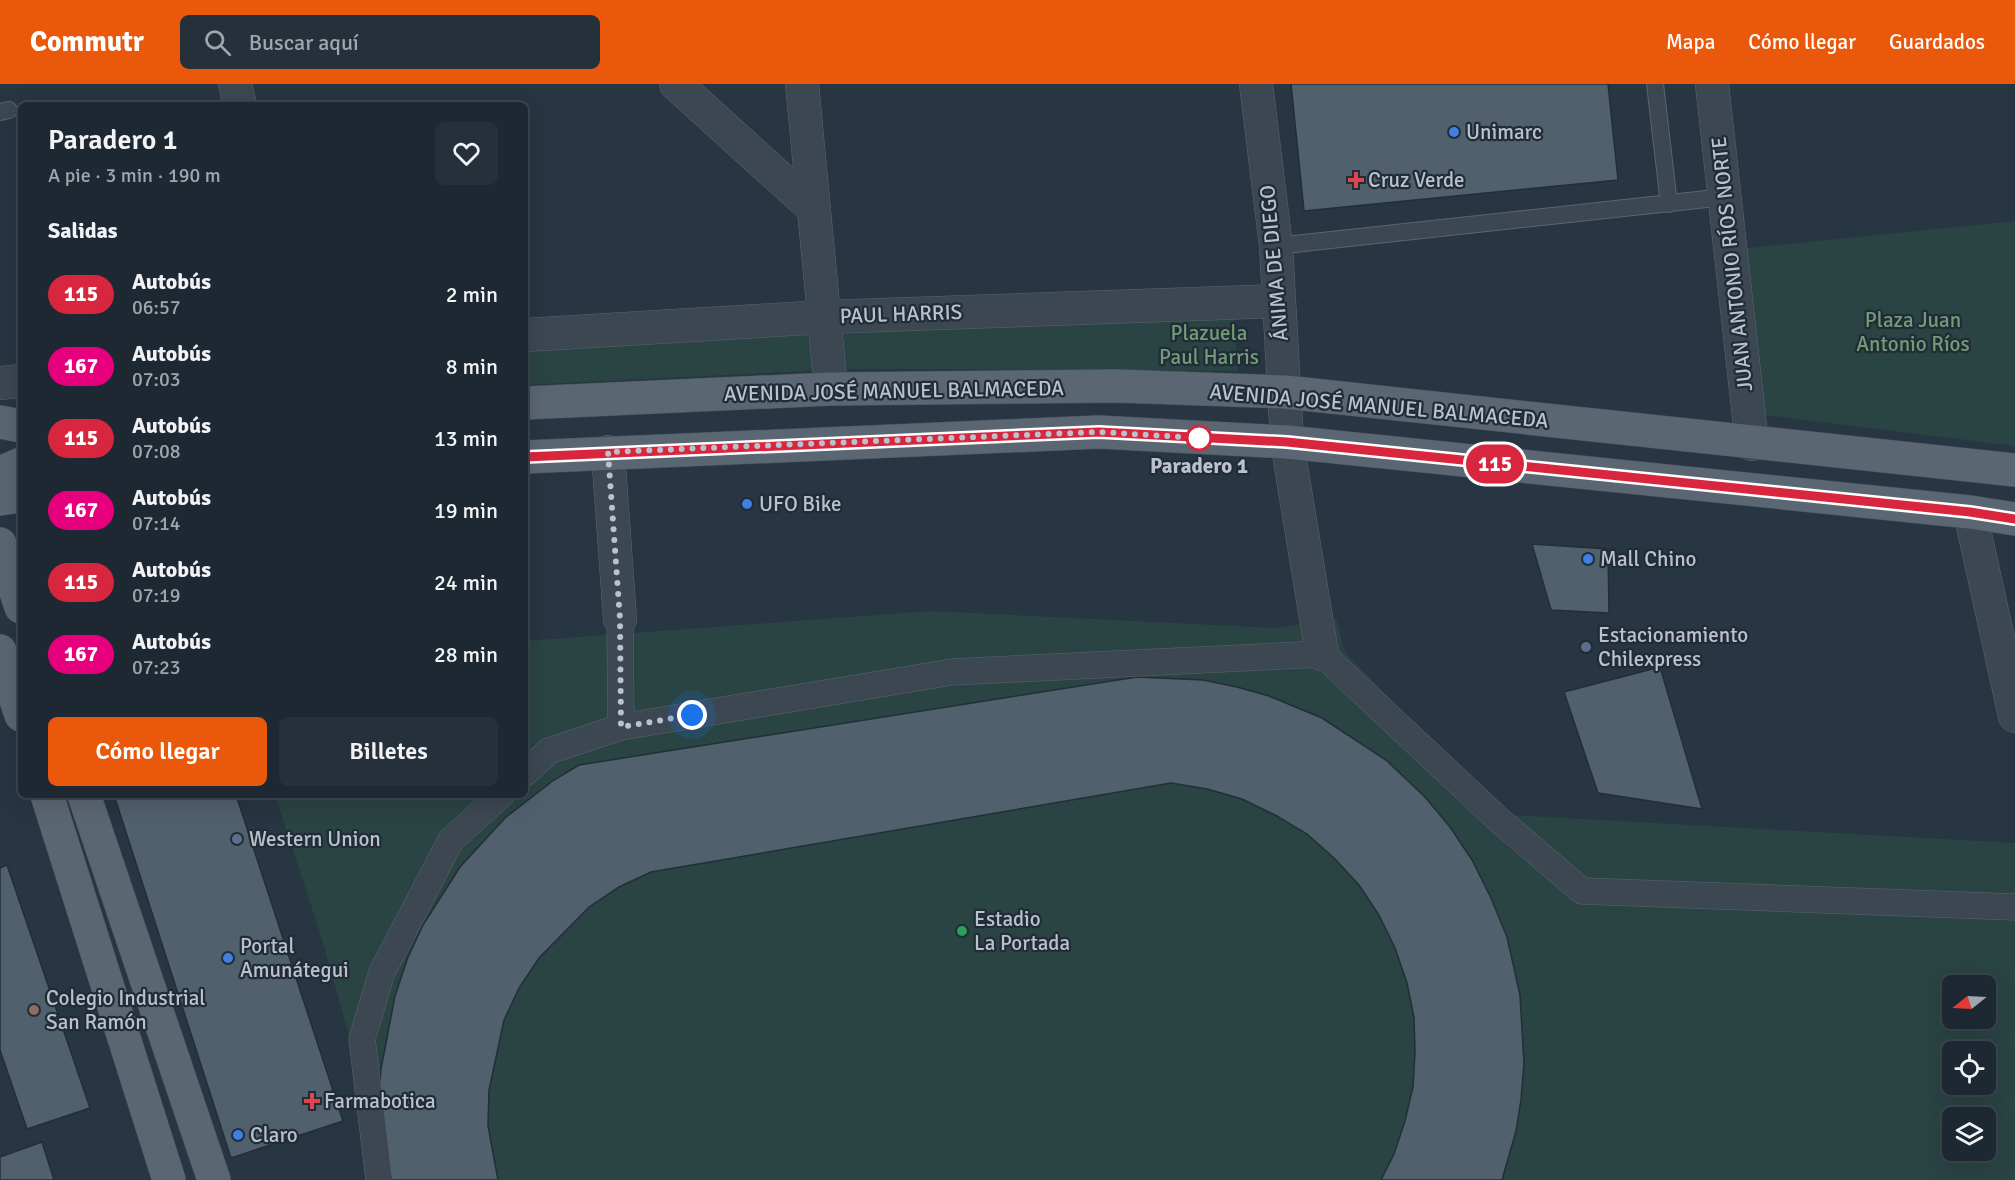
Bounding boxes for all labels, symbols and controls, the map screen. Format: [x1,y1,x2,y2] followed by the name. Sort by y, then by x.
[180,15,600,69] search box
[30,25,144,59] text: Commutr
[201,26,234,59] icon: search
[249,29,359,56] text: Buscar aquí
[1666,29,1715,55] text: Mapa
[1748,29,1856,55] text: Cómo llegar
[1889,29,1985,55] text: Guardados
[1466,119,1542,145] place label: Unimarc
[435,122,498,185] button: heart
[48,123,178,157] text: Paradero 1
[1447,125,1461,139] marker: Unimarc
[1706,135,1758,393] street label: JUAN ANTONIO RÍOS NORTE
[48,163,221,188] text: A pie · 3 min · 190 m
[1368,167,1465,193] place label: Cruz Verde
[1349,173,1363,187] marker: Cruz Verde
[1254,184,1294,342] street label: ÁNIMA DE DIEGO
[48,217,118,244] text: Salidas
[132,268,211,295] text: Autobús
[64,281,98,307] text: 115
[446,281,498,308] text: 2 min
[132,295,181,320] text: 06:57
[839,299,963,329] street label: PAUL HARRIS
[1856,307,1970,357] park label: Plaza Juan Antonio Ríos
[1159,320,1259,370] park label: Plazuela Paul Harris
[132,340,211,367] text: Autobús
[64,353,98,379] text: 167
[446,353,498,380] text: 8 min
[132,367,181,392] text: 07:03
[724,375,1064,407] street label: AVENIDA JOSÉ MANUEL BALMACEDA
[1208,378,1550,434] street label: AVENIDA JOSÉ MANUEL BALMACEDA
[132,412,211,439] text: Autobús
[64,425,98,451] text: 115
[434,425,498,452] text: 13 min
[1186,425,1212,451] marker: Paradero 1
[132,439,181,464] text: 07:08
[1460,444,1530,484] line badge: 115
[1478,451,1512,477] text: 115
[1150,453,1248,479] place label: Paradero 1
[132,484,211,511] text: Autobús
[759,491,841,517] place label: UFO Bike
[64,497,98,523] text: 167
[434,497,498,524] text: 19 min
[740,497,754,511] marker: UFO Bike
[132,511,181,536] text: 07:14
[1600,546,1697,572] place label: Mall Chino
[1581,552,1595,566] marker: Mall Chino
[132,556,211,583] text: Autobús
[64,569,98,595] text: 115
[434,569,498,596] text: 24 min
[132,583,181,608] text: 07:19
[1598,622,1748,672] place label: Estacionamiento Chilexpress
[132,628,211,655] text: Autobús
[1579,640,1593,654] marker: Estacionamiento Chilexpress
[64,641,98,667] text: 167
[434,641,498,668] text: 28 min
[132,655,181,680] text: 07:23
[677,700,707,730] your location
[48,717,267,786] button: Cómo llegar
[279,717,498,786] button: Billetes
[249,826,381,852] place label: Western Union
[230,832,244,846] marker: Western Union
[974,906,1070,956] place label: Estadio La Portada
[955,924,969,938] marker: Estadio La Portada
[240,933,349,983] place label: Portal Amunátegui
[221,951,235,965] marker: Portal Amunátegui
[1942,975,1996,1029] north arrow
[1942,975,1996,1161] map controls
[46,985,206,1035] place label: Colegio Industrial San Ramón
[27,1003,41,1017] marker: Colegio Industrial San Ramón
[1942,1041,1996,1095] button: locate
[324,1088,436,1114] place label: Farmabotica
[305,1094,319,1108] marker: Farmabotica
[1942,1107,1996,1161] button: layers
[250,1122,298,1148] place label: Claro
[231,1128,245,1142] marker: Claro

